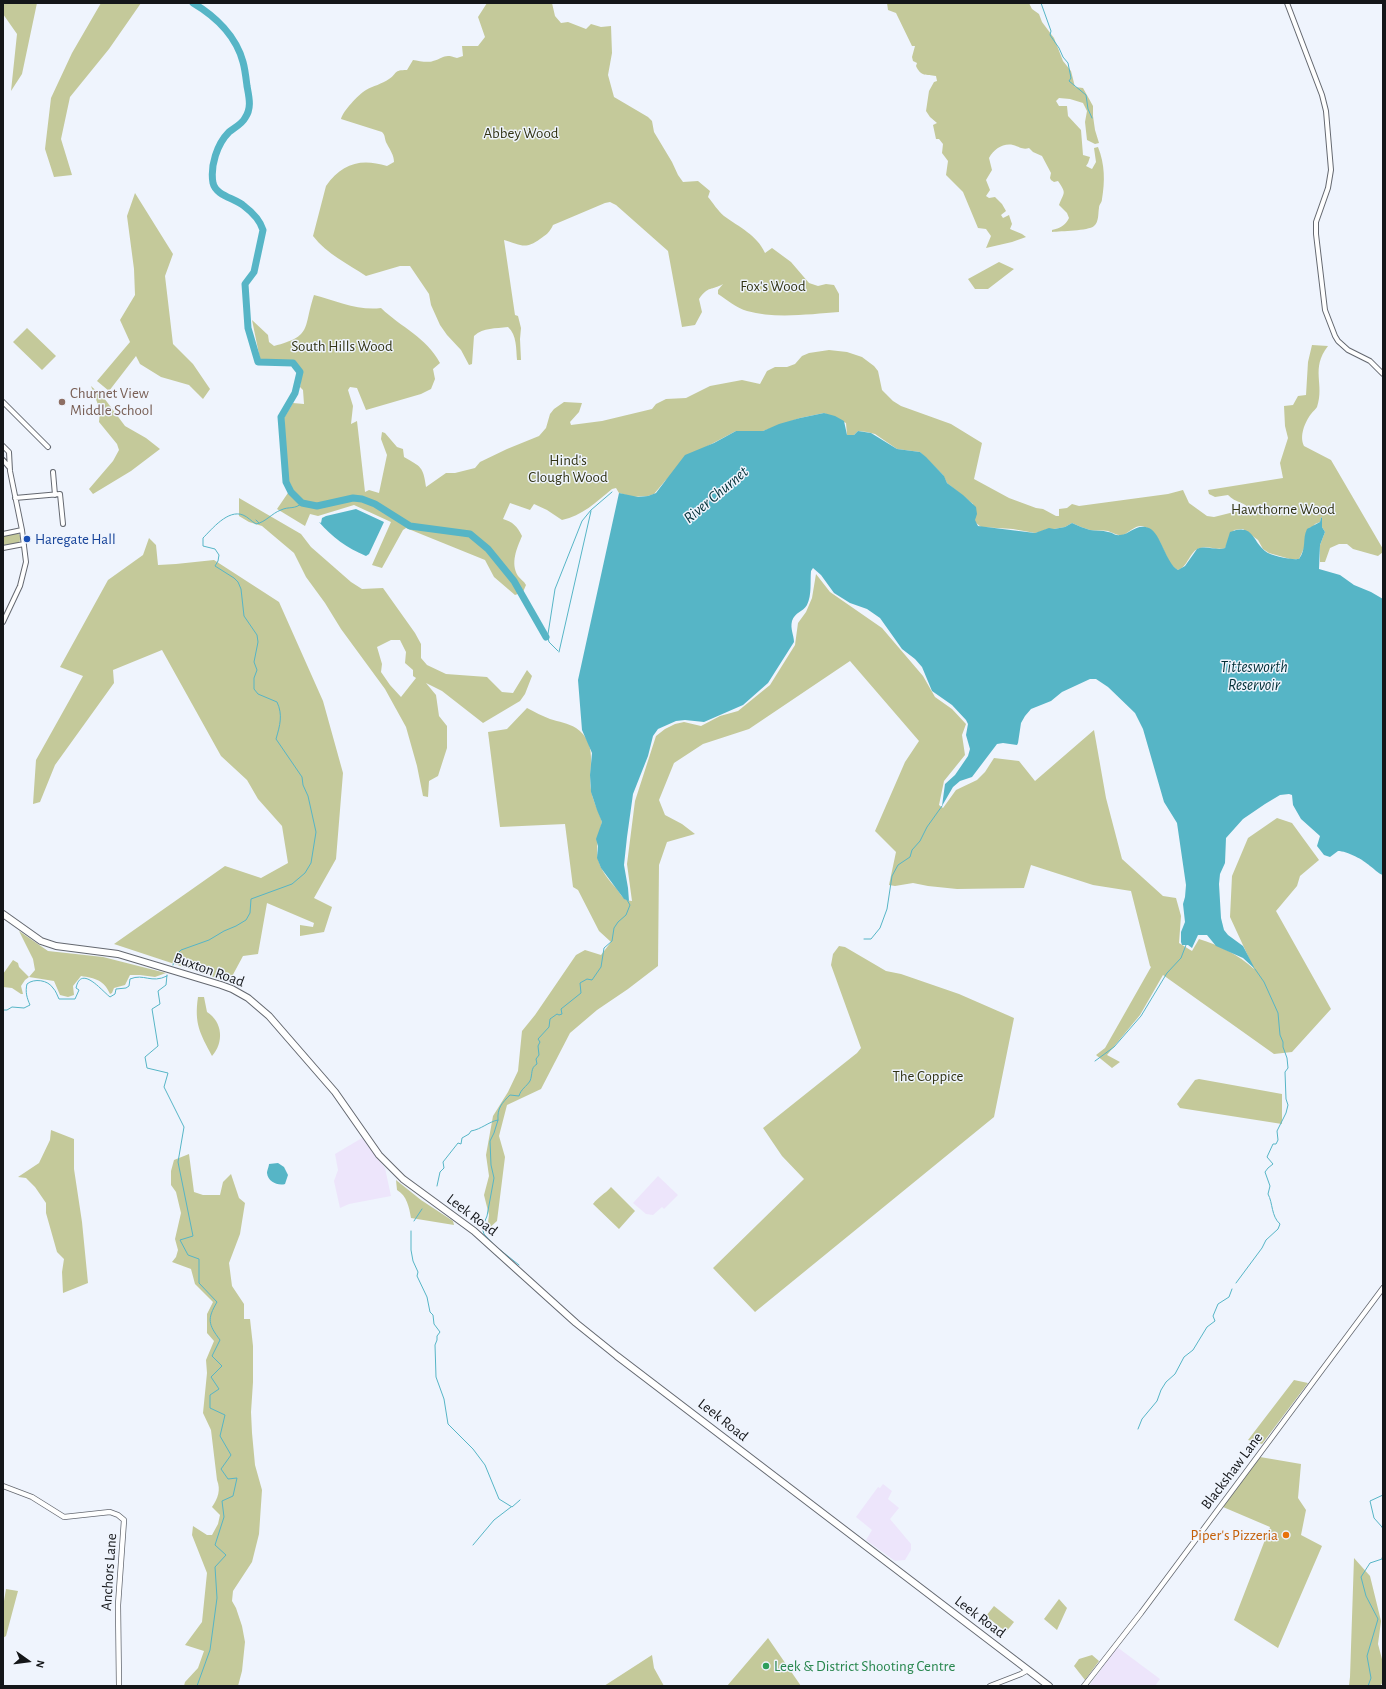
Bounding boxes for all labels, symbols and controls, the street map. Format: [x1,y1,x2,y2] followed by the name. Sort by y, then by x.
[483,124,559,142] park label: Abbey Wood
[740,277,806,295] park label: Fox's Wood
[291,337,393,355] park label: South Hills Wood
[70,384,153,419] place label: Churnet View Middle School
[57,397,67,407] marker: Churnet View Middle School
[528,451,608,486] park label: Hind's Clough Wood
[680,462,752,528] water label: River Churnet
[1231,500,1335,518] park label: Hawthorne Wood
[35,530,116,548] place label: Haregate Hall
[22,534,32,544] marker: Haregate Hall
[1220,657,1288,695] water label: Tittesworth Reservoir
[171,949,247,991] street label: Buxton Road
[893,1067,963,1085] park label: The Coppice
[443,1190,501,1240] street label: Leek Road
[694,1395,752,1445] street label: Leek Road
[1197,1429,1267,1513] street label: Blackshaw Lane
[1190,1526,1278,1544] place label: Piper's Pizzeria
[1281,1530,1291,1540] marker: Piper's Pizzeria
[97,1533,121,1611] street label: Anchors Lane
[951,1592,1009,1642] street label: Leek Road
[8,1641,48,1681] north arrow
[774,1657,955,1675] place label: Leek & District Shooting Centre
[34,1659,46,1669] text: N
[761,1661,771,1671] marker: Leek & District Shooting Centre

